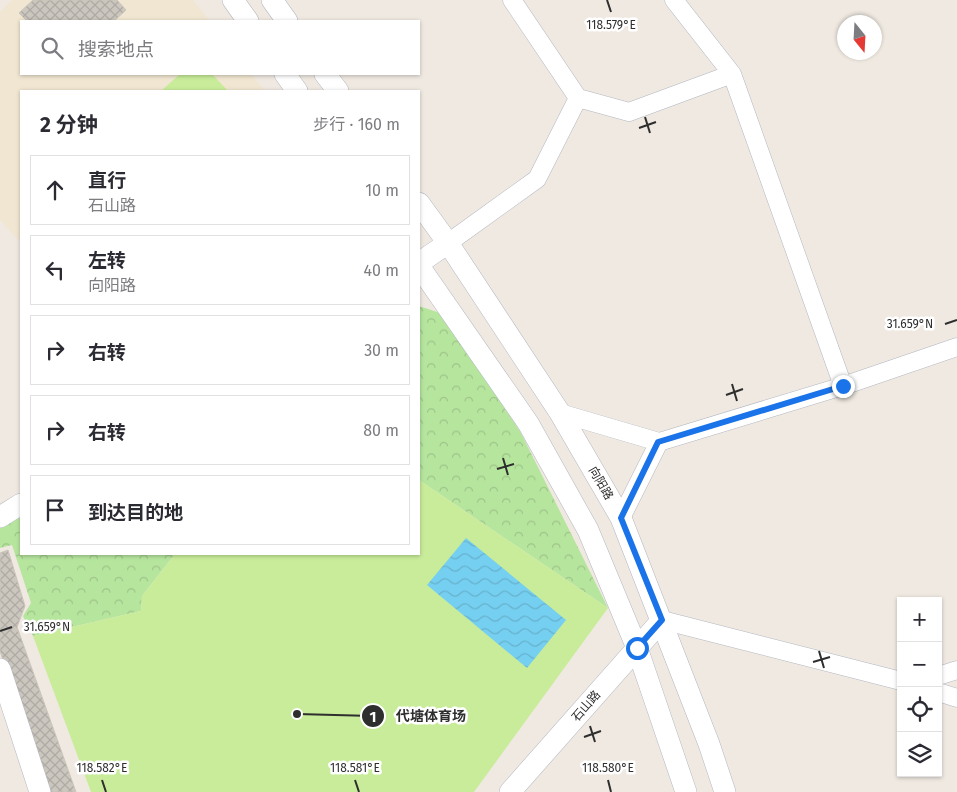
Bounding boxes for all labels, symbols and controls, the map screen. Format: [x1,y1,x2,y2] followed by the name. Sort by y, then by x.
[837,15,882,60] north arrow
[586,18,636,32] text: 118.579°E
[20,20,420,75] search box
[38,34,66,62] icon: search
[78,38,154,61] text: 搜索地点
[40,112,98,138] text: 2 分钟
[313,115,400,134] text: 步行 · 160 m
[88,169,126,192] text: 直行
[41,176,69,204] icon: ahead
[365,181,399,200] text: 10 m
[88,196,136,215] text: 石山路
[88,249,126,272] text: 左转
[41,256,69,284] icon: left
[364,261,399,280] text: 40 m
[88,276,136,295] text: 向阳路
[887,317,933,331] text: 31.659°N
[41,336,69,364] icon: right
[88,341,126,364] text: 右转
[364,341,399,360] text: 30 m
[832,375,855,398] route end
[41,416,69,444] icon: right
[88,421,126,444] text: 右转
[363,421,399,440] text: 80 m
[586,464,616,502] street label: 向阳路
[41,496,69,524] icon: arrive
[88,501,183,524] text: 到达目的地
[897,597,942,777] map controls
[897,597,942,642] button: +
[24,620,70,634] text: 31.659°N
[626,637,649,660] route start
[897,642,942,687] button: −
[897,687,942,732] button: locate
[569,688,603,724] street label: 石山路
[361,702,476,731] callout: 代塘体育场
[370,708,376,726] text: 1
[395,708,466,725] text: 代塘体育场
[897,732,942,777] button: layers
[77,761,127,775] text: 118.582°E
[330,761,380,775] text: 118.581°E
[582,761,634,775] text: 118.580°E

